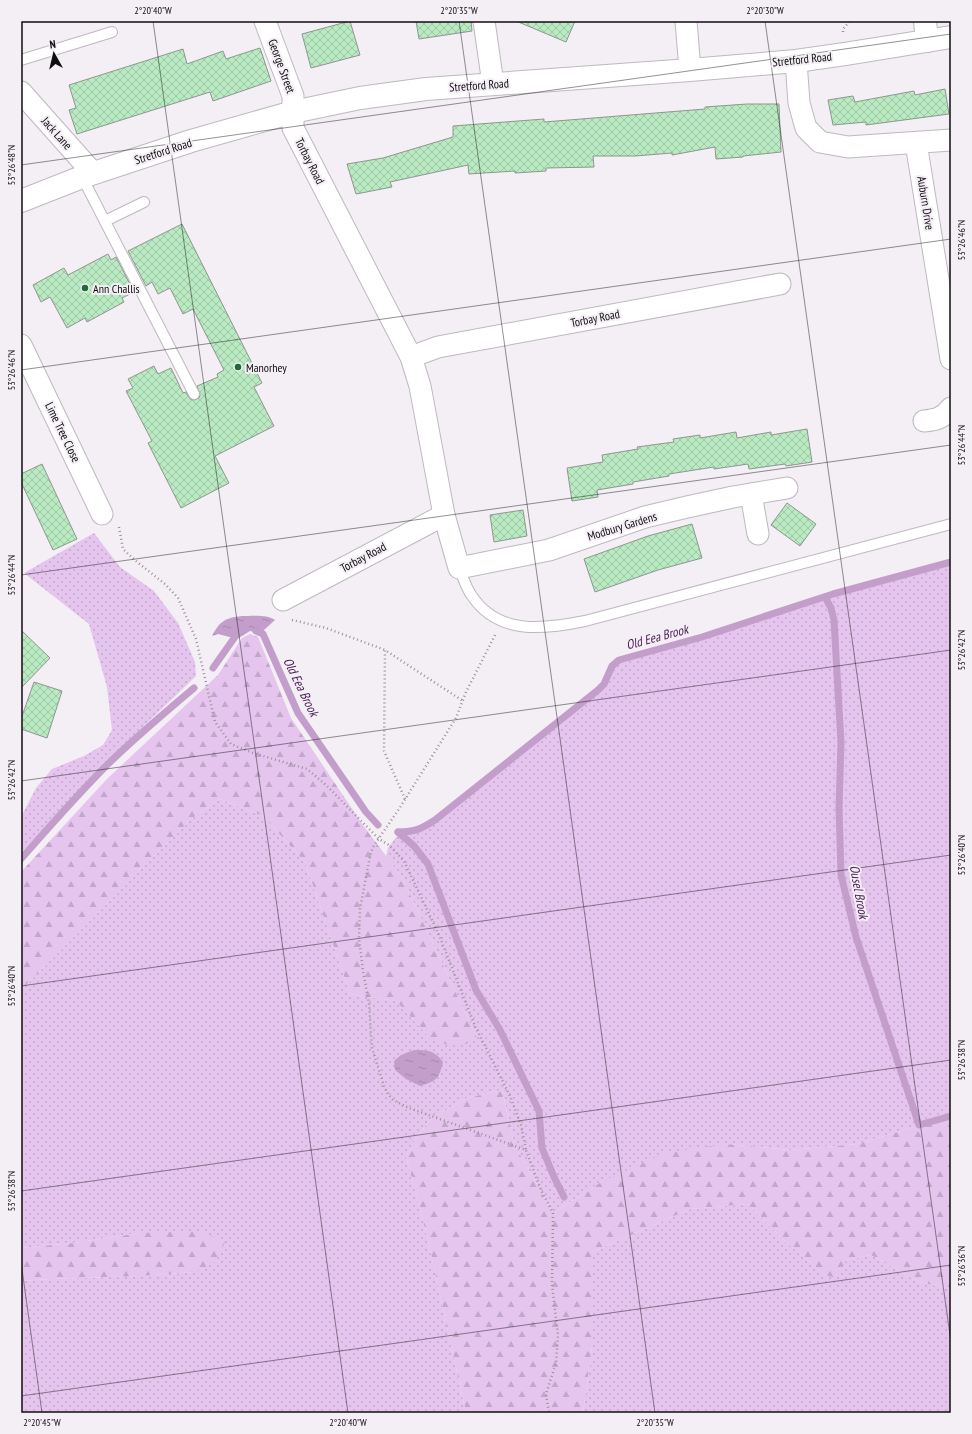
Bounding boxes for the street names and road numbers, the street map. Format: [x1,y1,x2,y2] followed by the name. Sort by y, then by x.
[265,37,299,96] street label: George Street
[772,48,832,70] street label: Stretford Road
[449,75,509,95] street label: Stretford Road
[38,113,76,152] street label: Jack Lane
[132,135,194,167] street label: Stretford Road
[292,135,328,187] street label: Torbay Road
[914,175,938,231] street label: Auburn Drive
[569,306,621,330] street label: Torbay Road
[42,399,84,465] street label: Lime Tree Close
[585,508,659,544] street label: Modbury Gardens
[337,539,389,575] street label: Torbay Road

